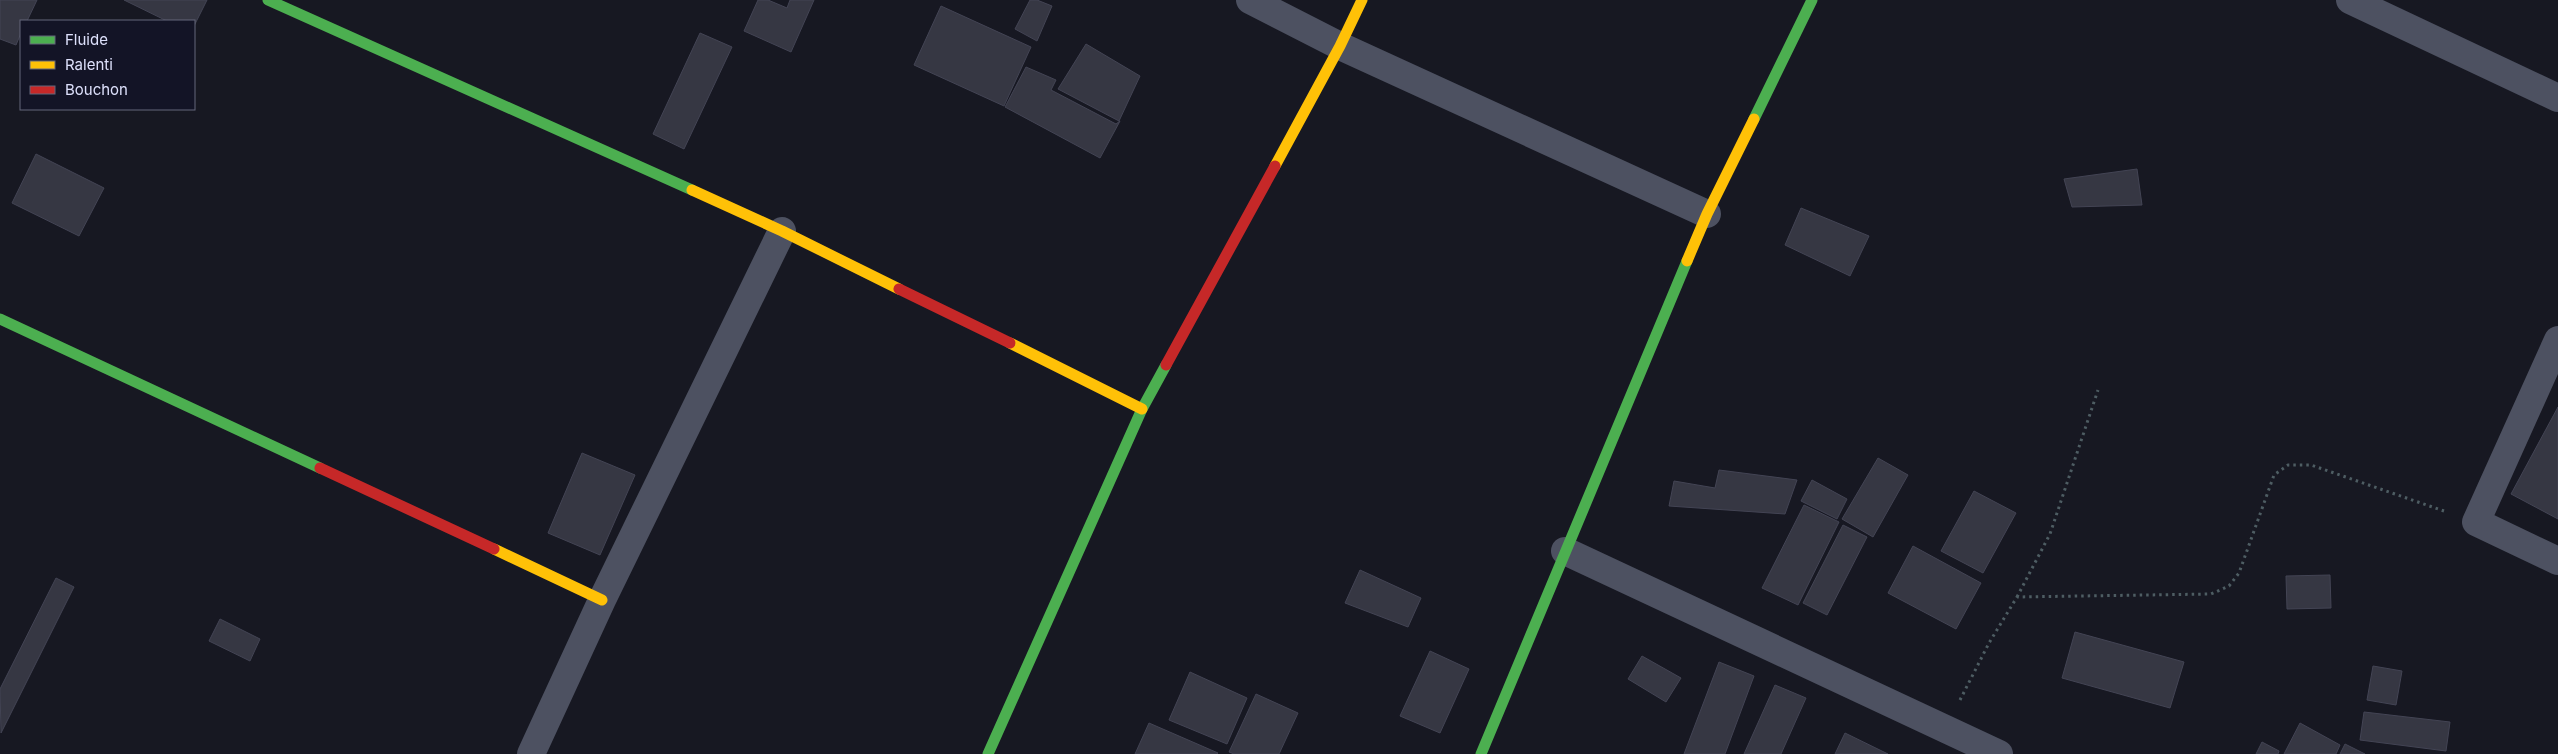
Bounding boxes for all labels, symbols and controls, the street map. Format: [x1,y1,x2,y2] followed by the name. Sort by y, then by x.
[20,20,195,110] legend
[65,30,108,49] text: Fluide
[65,55,113,74] text: Ralenti
[65,80,128,99] text: Bouchon

